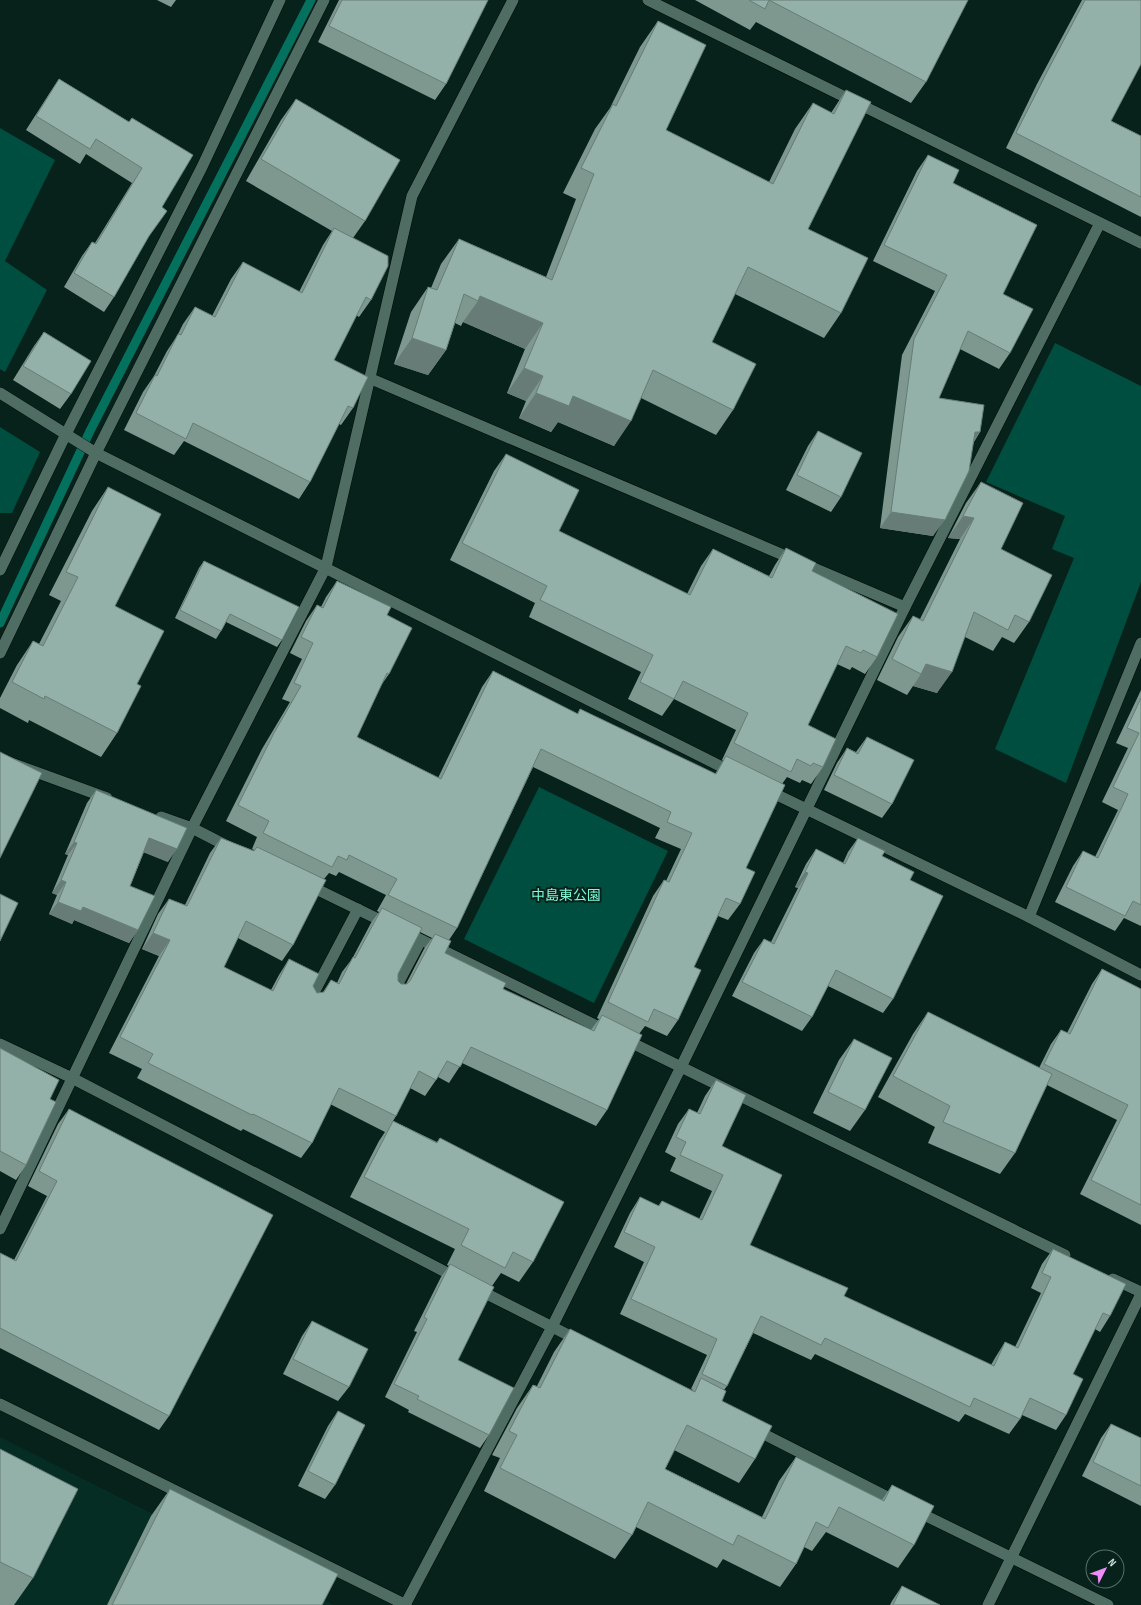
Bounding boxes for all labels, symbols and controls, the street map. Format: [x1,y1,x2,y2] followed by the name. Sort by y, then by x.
[531,887,601,904] park label: 中島東公園
[1085,1549,1125,1589] north arrow
[1105,1556,1119,1569] text: N

